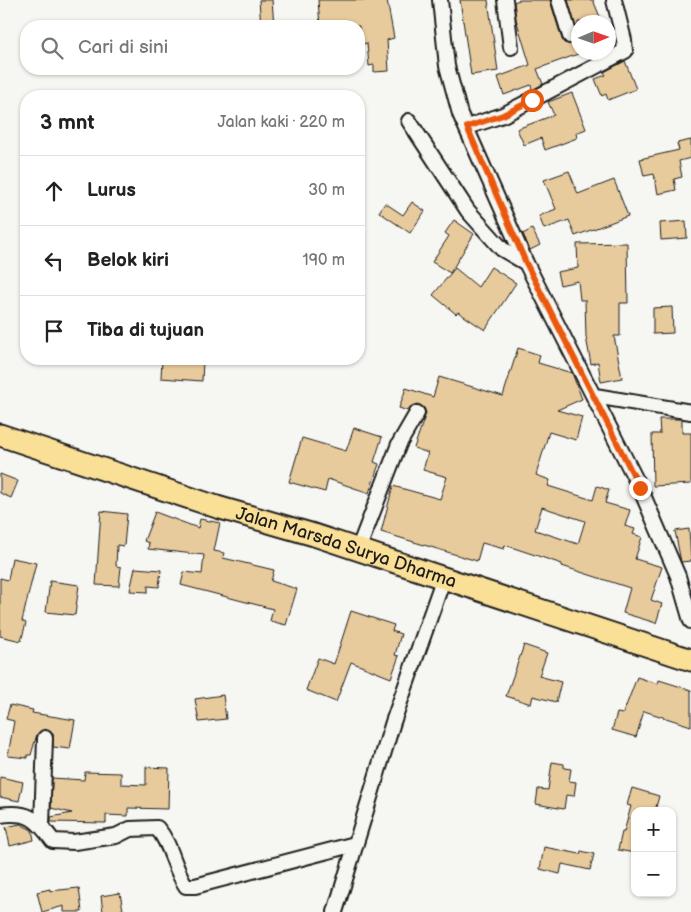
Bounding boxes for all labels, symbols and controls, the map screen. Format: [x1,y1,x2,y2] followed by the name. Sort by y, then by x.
[571,15,616,60] north arrow
[20,20,365,75] search box
[38,34,66,62] icon: search
[78,36,168,59] text: Cari di sini
[521,89,544,112] route start
[40,110,95,135] text: 3 mnt
[218,113,345,132] text: Jalan kaki · 220 m
[40,177,68,205] icon: ahead
[87,179,136,202] text: Lurus
[308,181,345,200] text: 30 m
[40,247,68,275] icon: left
[87,249,169,272] text: Belok kiri
[303,251,345,270] text: 190 m
[40,317,68,345] icon: arrive
[87,319,204,342] text: Tiba di tujuan
[629,477,652,500] route end
[233,503,459,593] street label: Jalan Marsda Surya Dharma
[631,807,676,897] map controls
[631,807,676,852] button: +
[631,852,676,897] button: −

